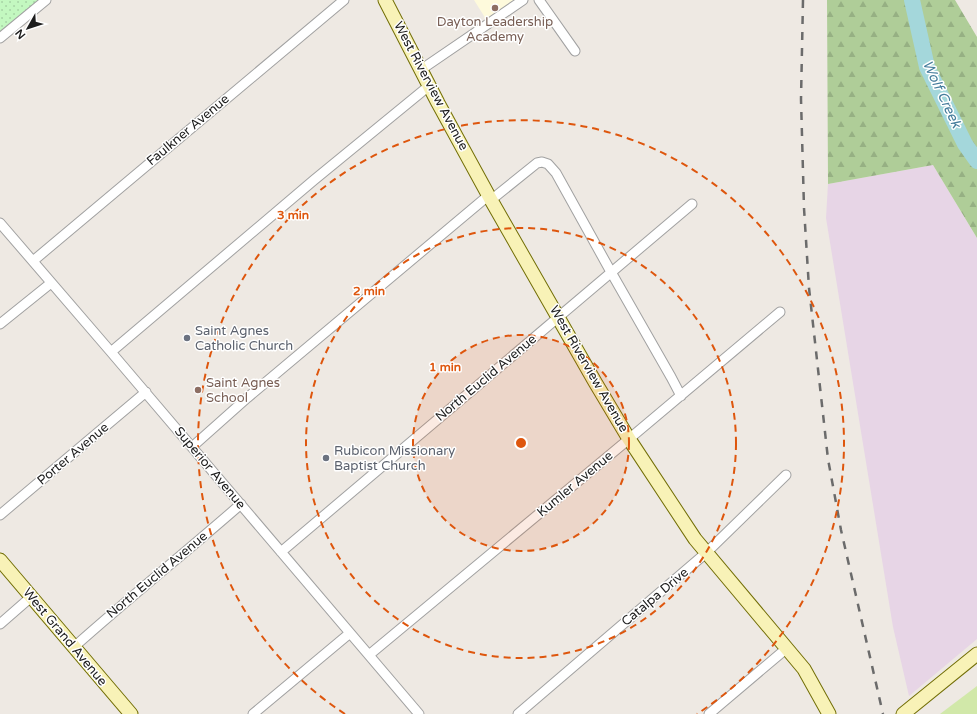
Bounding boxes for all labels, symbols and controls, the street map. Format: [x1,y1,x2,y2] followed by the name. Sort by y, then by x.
[490,3,500,13] marker: Dayton Leadership Academy
[8,8,48,48] north arrow
[437,14,553,45] place label: Dayton Leadership Academy
[390,19,472,153] street label: West Riverview Avenue
[13,26,28,42] text: N
[919,57,966,132] water label: Wolf Creek
[144,91,232,169] street label: Faulkner Avenue
[277,208,309,222] text: 3 min
[353,284,385,298] text: 2 min
[546,303,632,435] street label: West Riverview Avenue
[195,323,293,354] place label: Saint Agnes Catholic Church
[432,331,540,425] street label: North Euclid Avenue
[182,333,192,343] marker: Saint Agnes Catholic Church
[429,360,461,374] text: 1 min
[206,375,280,406] place label: Saint Agnes School
[193,385,203,395] marker: Saint Agnes School
[34,419,112,489] street label: Porter Avenue
[171,424,249,512] street label: Superior Avenue
[514,436,528,450] centre of rings
[334,443,455,474] place label: Rubicon Missionary Baptist Church
[534,448,616,520] street label: Kumler Avenue
[321,453,331,463] marker: Rubicon Missionary Baptist Church
[103,528,211,622] street label: North Euclid Avenue
[618,564,692,630] street label: Catalpa Drive
[19,585,111,689] street label: West Grand Avenue

